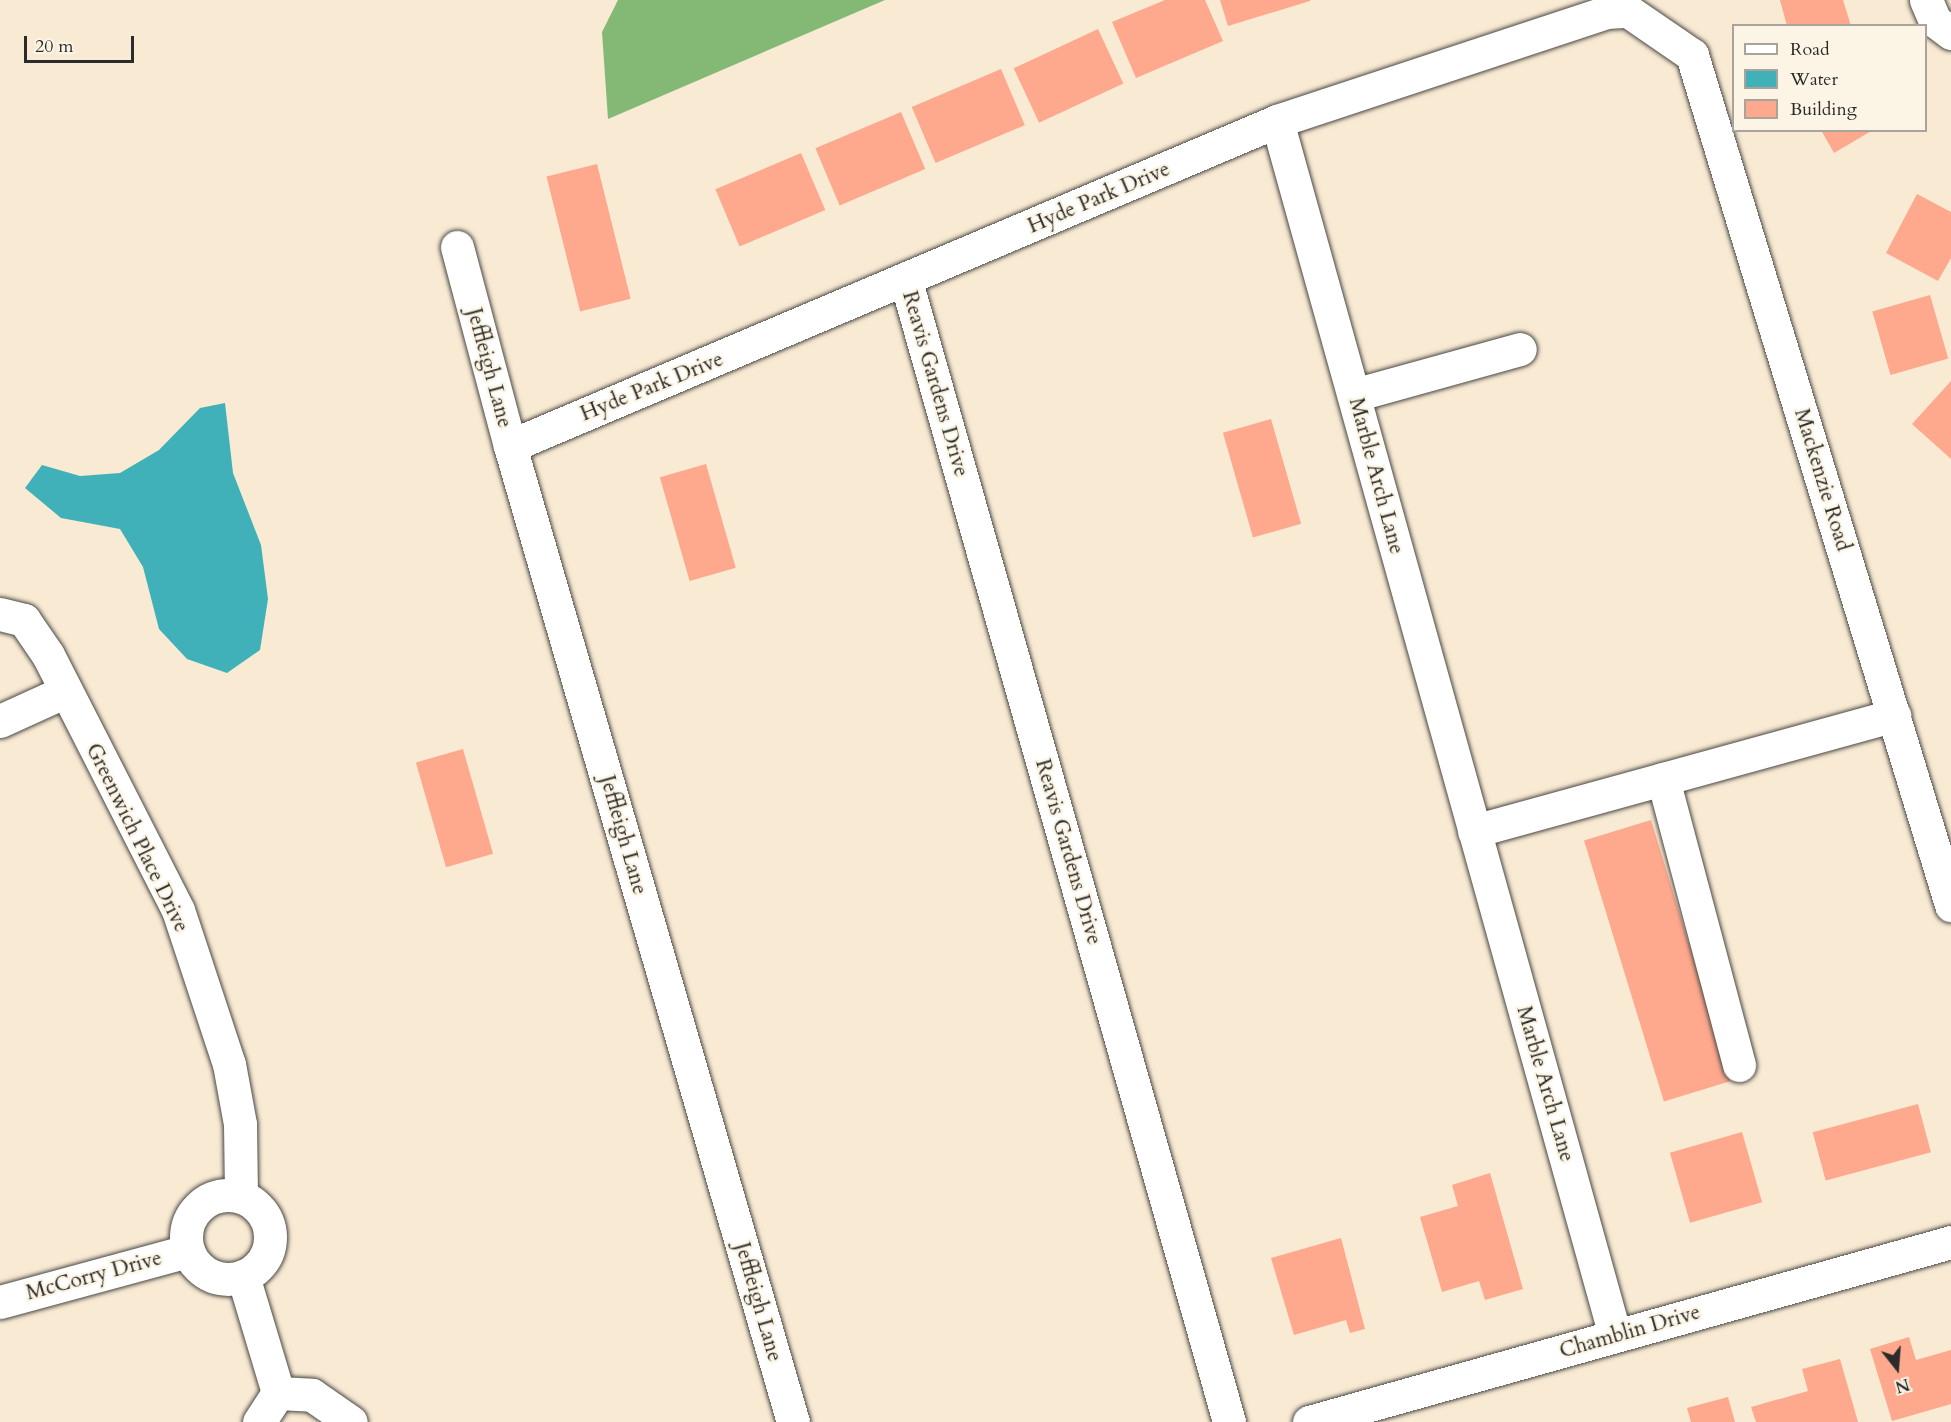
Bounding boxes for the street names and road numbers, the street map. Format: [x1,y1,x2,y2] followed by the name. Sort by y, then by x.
[1024,157,1174,239] street label: Hyde Park Drive
[896,288,974,480] street label: Reavis Gardens Drive
[461,305,517,431] street label: Jeffleigh Lane
[577,347,727,427] street label: Hyde Park Drive
[1343,395,1409,557] street label: Marble Arch Lane
[1788,406,1856,554] street label: Mackenzie Road
[80,739,194,937] street label: Greenwich Place Drive
[1029,756,1107,948] street label: Reavis Gardens Drive
[594,773,652,897] street label: Jeffleigh Lane
[1511,1003,1579,1165] street label: Marble Arch Lane
[729,1240,787,1364] street label: Jeffleigh Lane
[23,1246,165,1306] street label: McCorry Drive
[1557,1300,1703,1364] street label: Chamblin Drive

